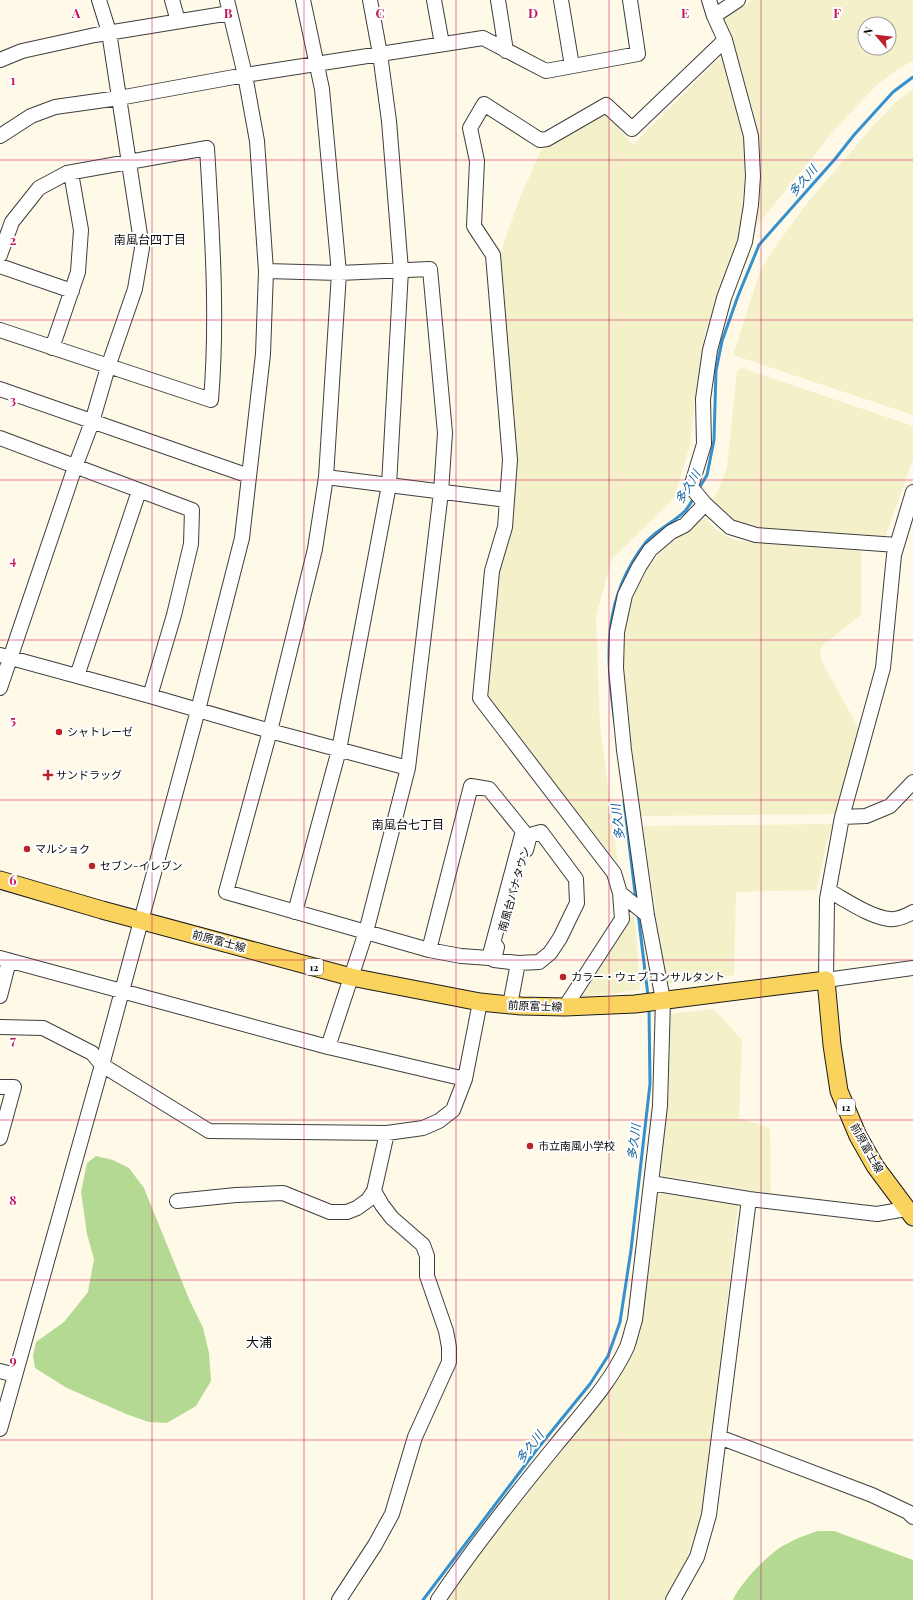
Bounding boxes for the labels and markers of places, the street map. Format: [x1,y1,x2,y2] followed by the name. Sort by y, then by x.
[67,724,133,739] place label: シャトレーゼ
[54,727,64,737] marker: シャトレーゼ
[56,767,122,782] place label: サンドラッグ
[43,770,53,780] marker: サンドラッグ
[35,841,90,856] place label: マルショク
[22,844,32,854] marker: マルショク
[100,858,183,873] place label: セブン-イレブン
[87,861,97,871] marker: セブン-イレブン
[571,969,725,984] place label: カラー・ウェブコンサルタント
[558,972,568,982] marker: カラー・ウェブコンサルタント
[538,1138,615,1153] place label: 市立南風小学校
[525,1141,535,1151] marker: 市立南風小学校

